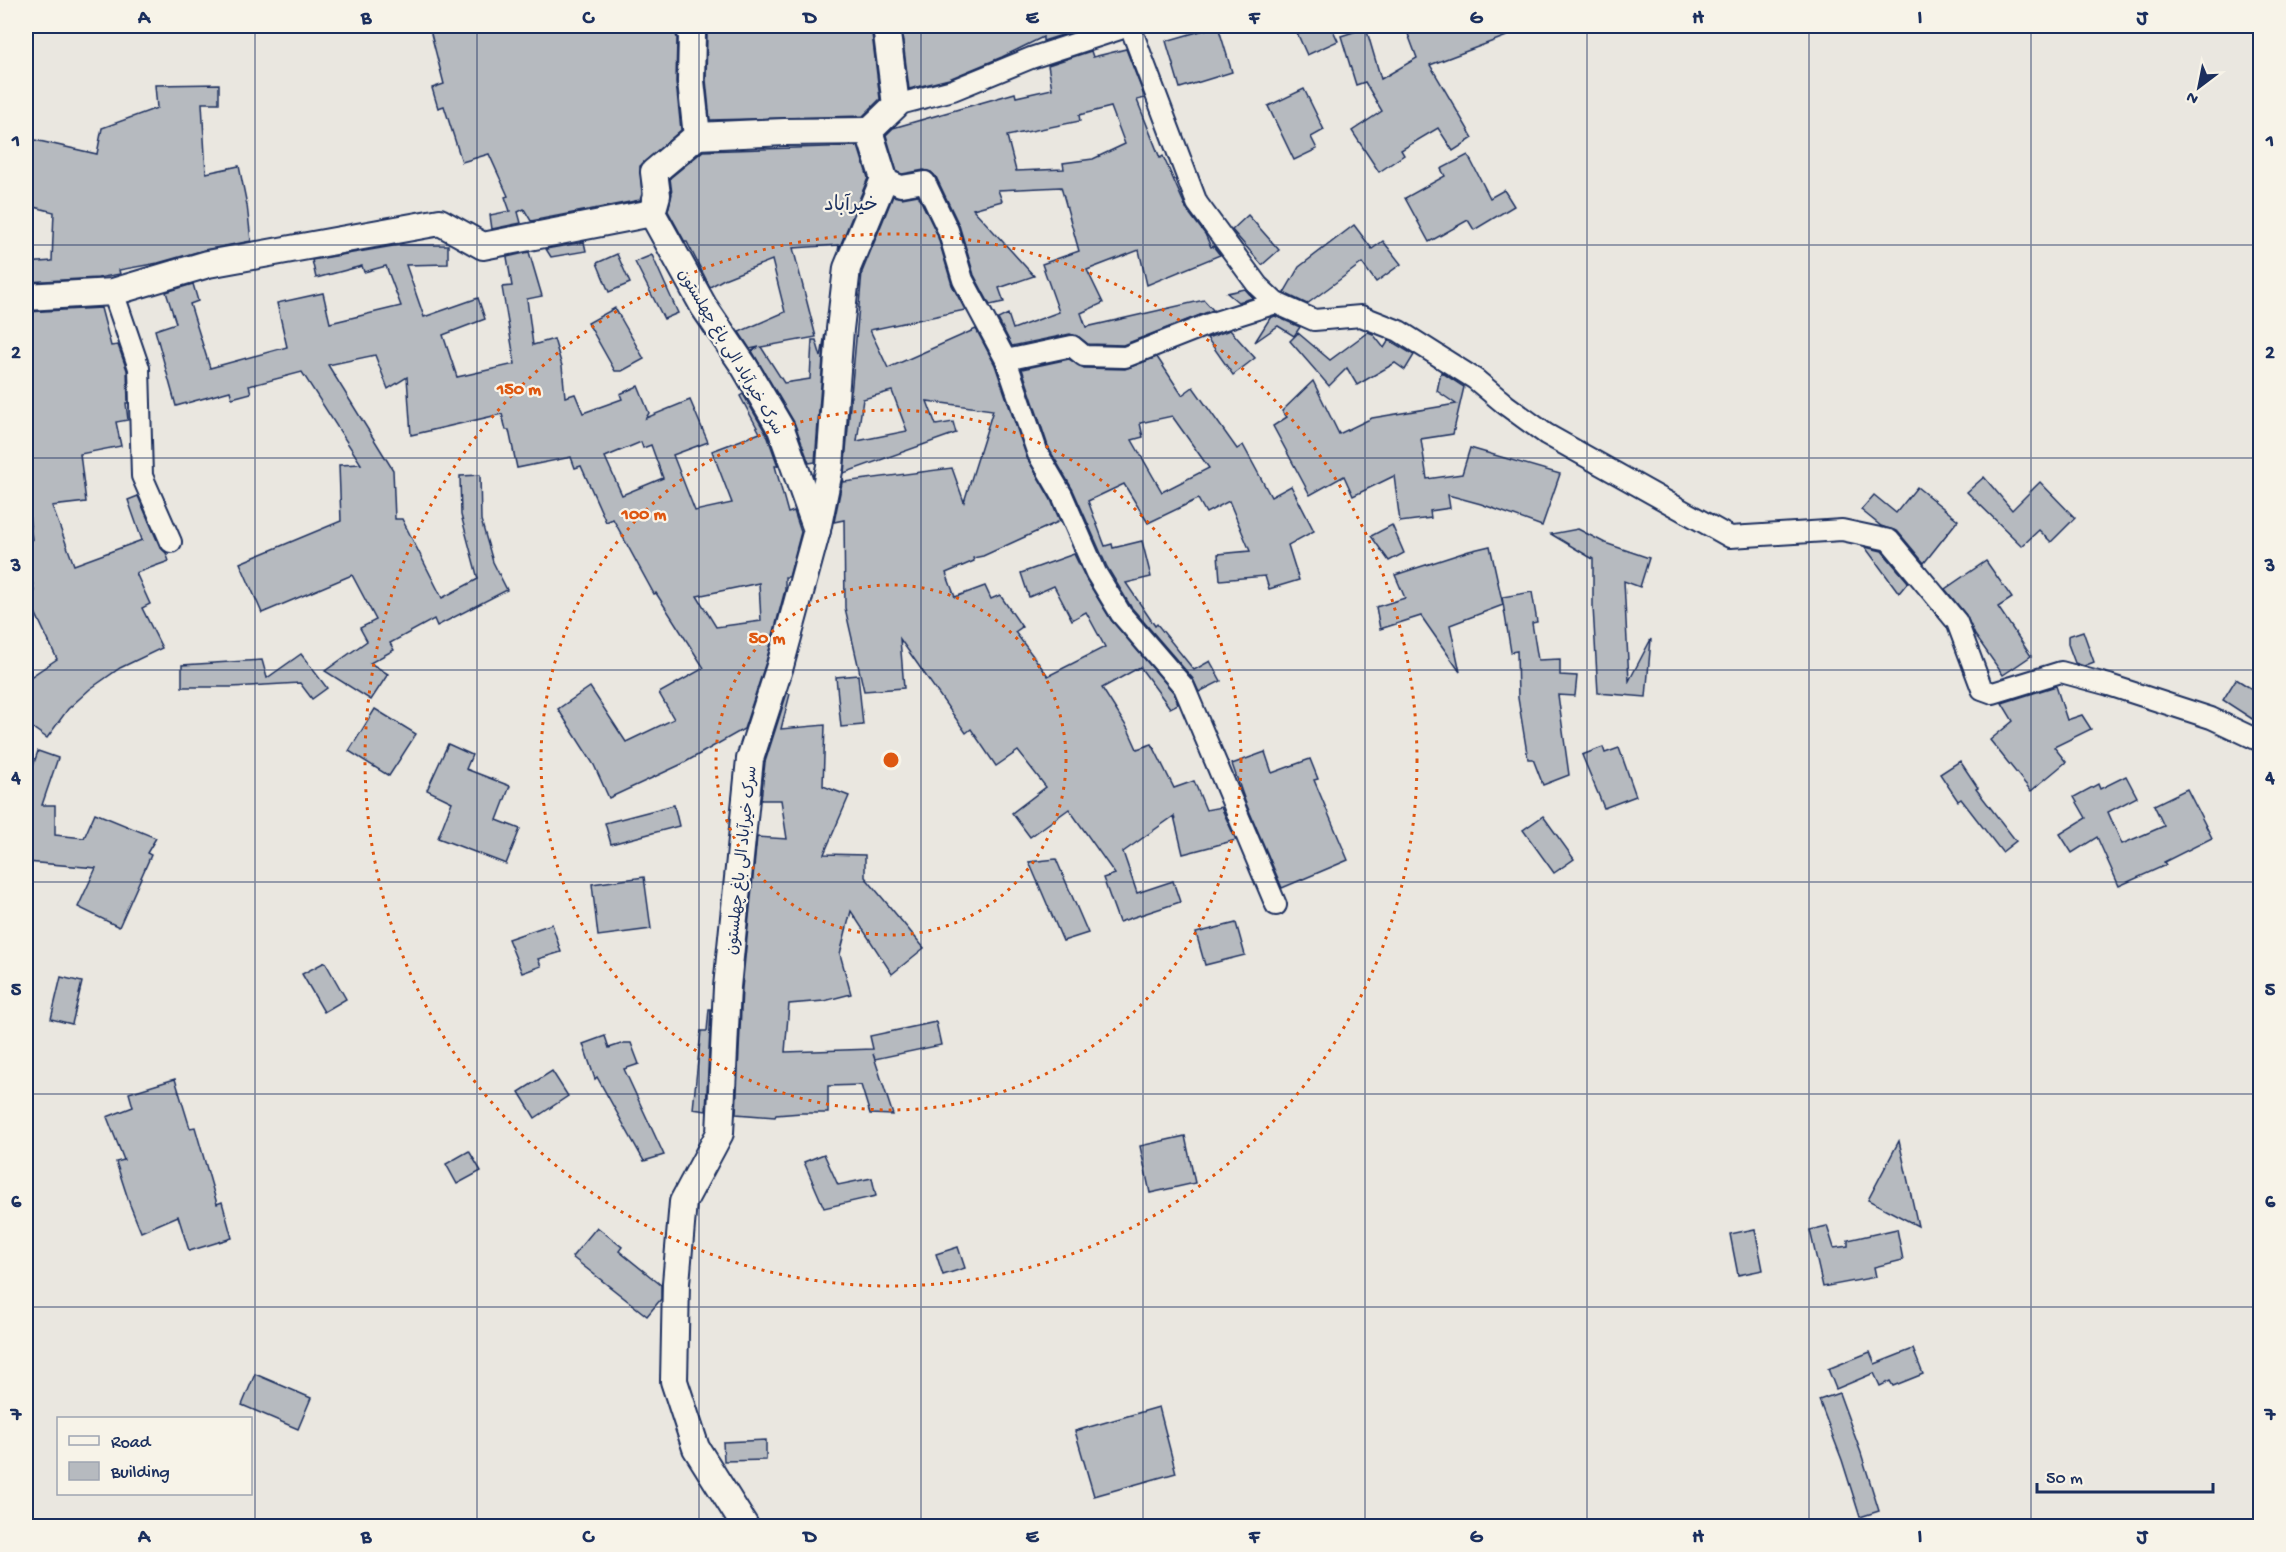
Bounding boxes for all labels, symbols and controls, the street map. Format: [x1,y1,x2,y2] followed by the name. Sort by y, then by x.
[137,8,152,31] text: A
[360,8,372,31] text: B
[582,8,596,31] text: C
[801,8,817,31] text: D
[1026,8,1040,31] text: E
[1248,8,1261,31] text: F
[1470,8,1484,31] text: G
[1692,8,1704,31] text: H
[1918,8,1923,31] text: I
[2136,8,2149,31] text: J
[2169,57,2229,117] north arrow
[2183,86,2202,108] text: N
[11,131,20,154] text: 1
[2265,131,2274,154] text: 1
[824,192,878,218] district label: خیرآباد
[672,266,787,439] street label: سرک خیرآباد الی باغ چهلستون
[11,343,21,366] text: 2
[2265,343,2275,366] text: 2
[496,380,541,401] text: 150 m
[621,505,667,526] text: 100 m
[10,556,21,579] text: 3
[2264,556,2275,579] text: 3
[749,629,786,650] text: 50 m
[881,750,901,770] centre of rings
[723,765,763,956] street label: سرک خیرآباد الی باغ چهلستون
[10,768,21,791] text: 4
[2264,768,2275,791] text: 4
[11,980,22,1003] text: 5
[2265,980,2276,1003] text: 5
[11,1192,22,1215] text: 6
[2265,1192,2276,1215] text: 6
[10,1405,23,1428] text: 7
[2264,1405,2277,1428] text: 7
[57,1417,252,1495] legend
[111,1433,152,1454] text: Road
[2037,1456,2212,1494] scale bar
[110,1463,170,1484] text: Building
[2046,1469,2083,1490] text: 50 m
[137,1527,152,1550] text: A
[360,1527,372,1550] text: B
[582,1527,596,1550] text: C
[801,1527,817,1550] text: D
[1026,1527,1040,1550] text: E
[1248,1527,1261,1550] text: F
[1470,1527,1484,1550] text: G
[1692,1527,1704,1550] text: H
[1918,1527,1923,1550] text: I
[2136,1527,2149,1550] text: J

